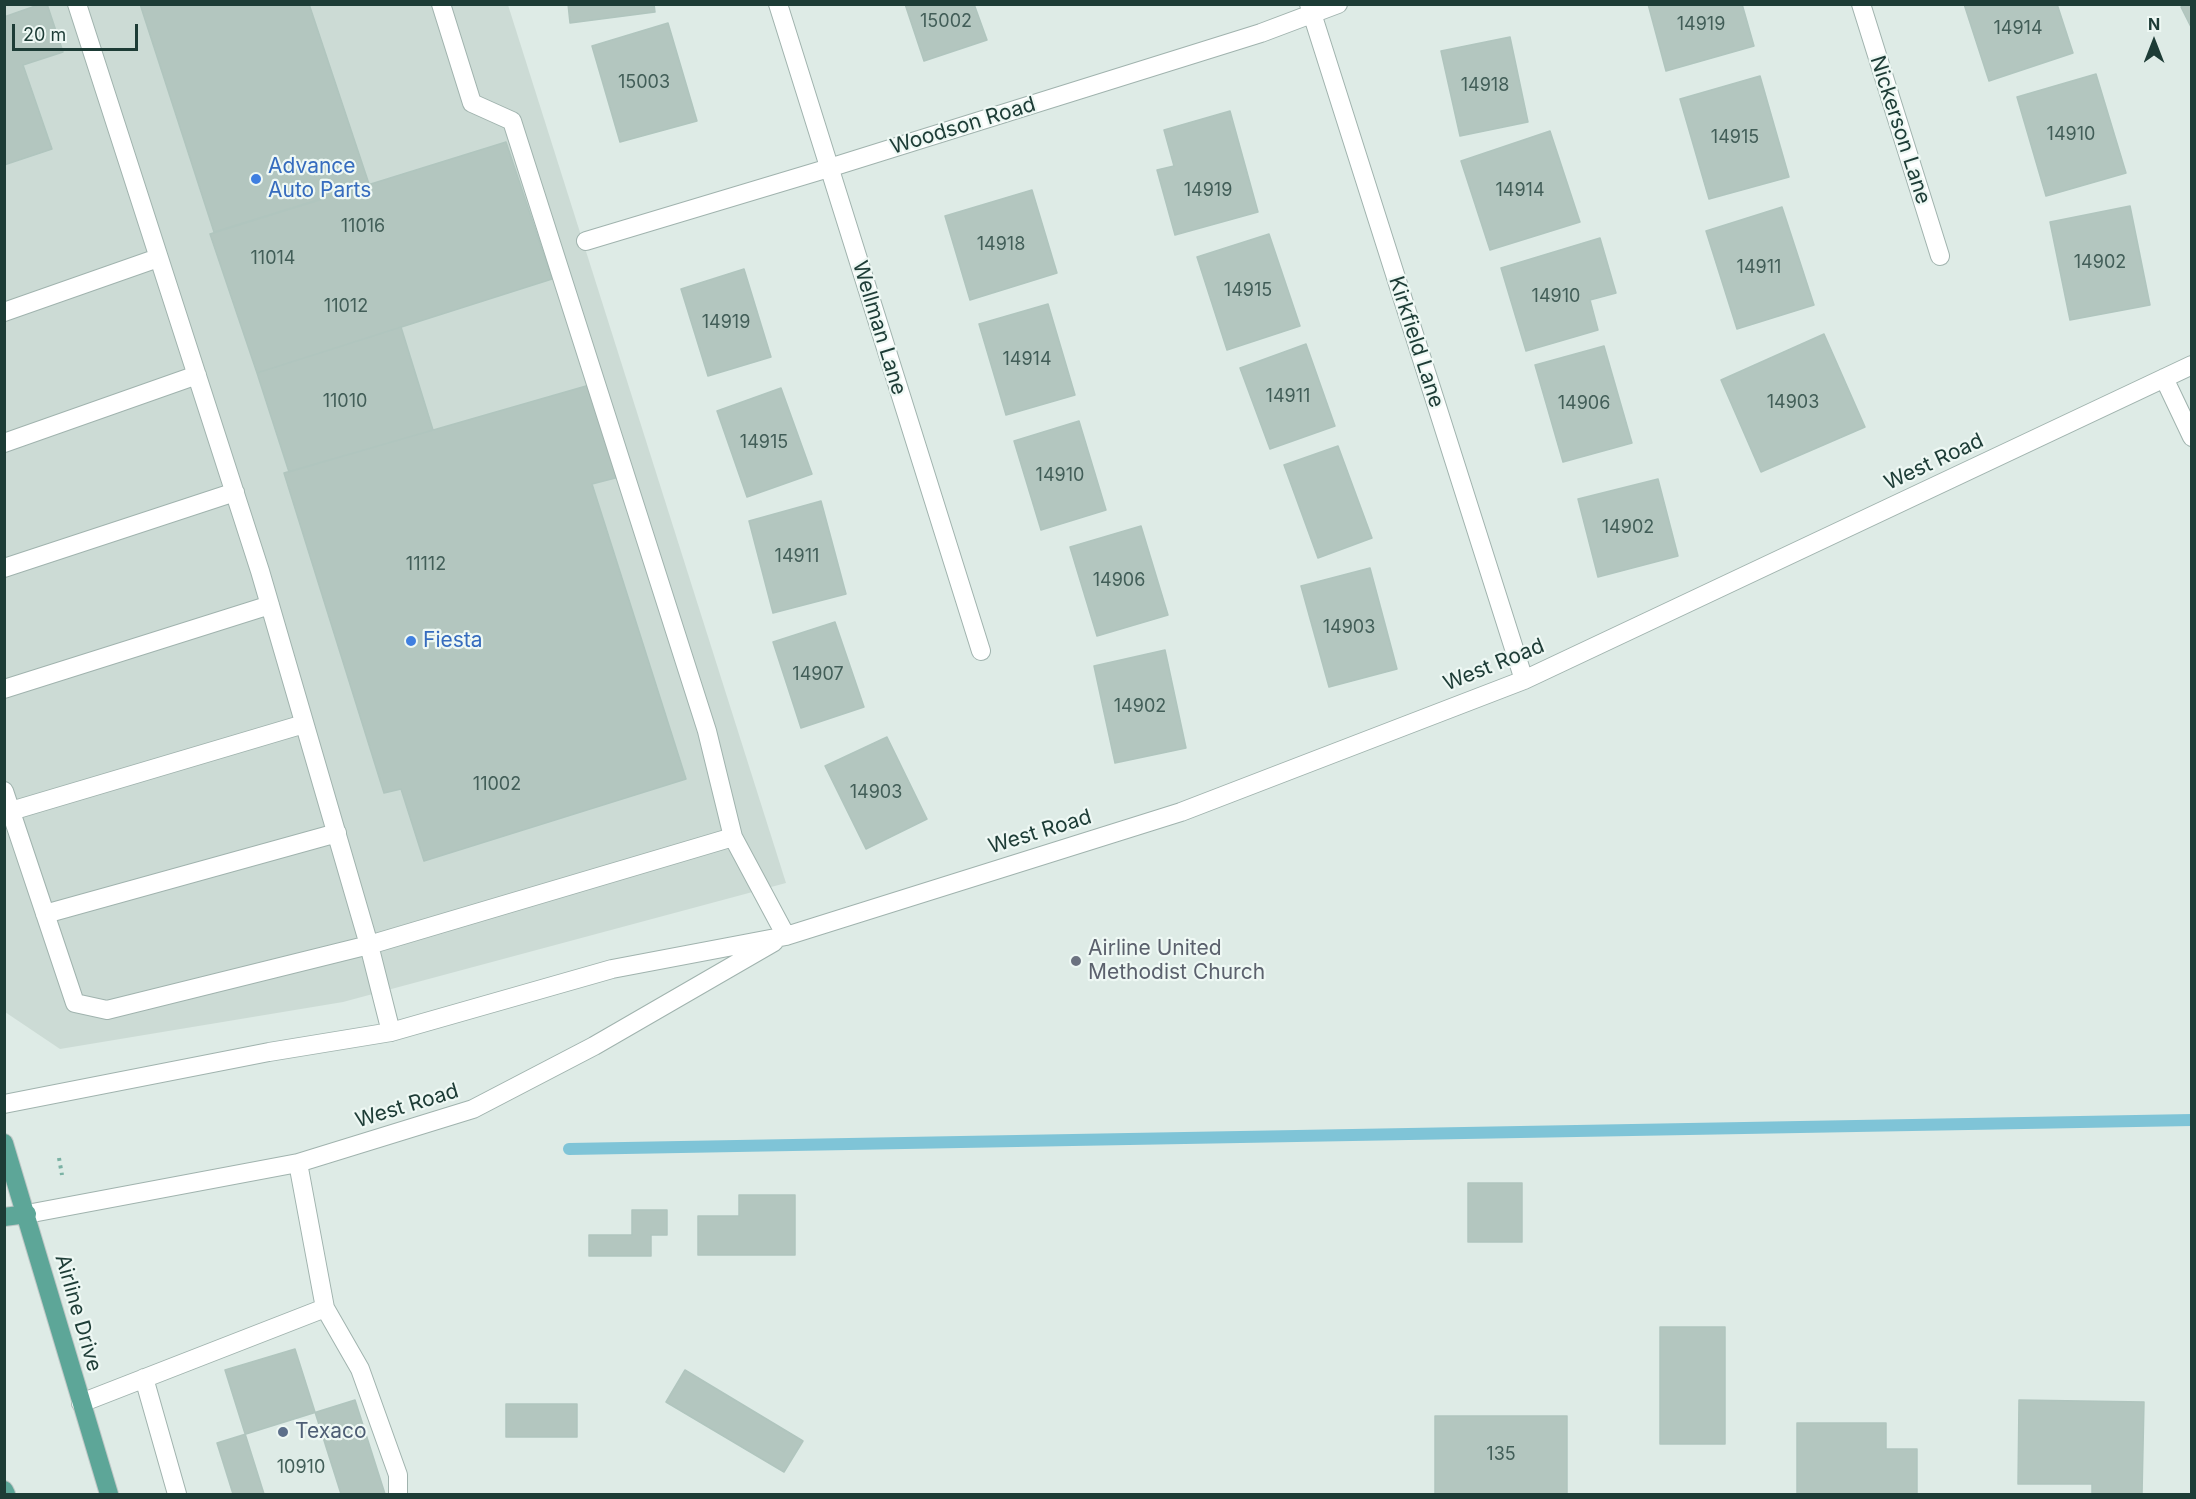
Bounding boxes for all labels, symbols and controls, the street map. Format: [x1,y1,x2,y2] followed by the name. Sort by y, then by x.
[920,11,972,33] house number: 15002
[15,12,141,50] scale bar
[2124,12,2184,72] north arrow
[1677,14,1725,36] house number: 14919
[2148,14,2160,34] text: N
[1993,18,2043,40] house number: 14914
[23,24,66,45] text: 20 m
[1864,53,1936,207] street label: Nickerson Lane
[618,72,670,94] house number: 15003
[1461,75,1509,97] house number: 14918
[887,92,1039,160] street label: Woodson Road
[2047,124,2095,146] house number: 14910
[1711,127,1759,149] house number: 14915
[268,154,371,204] place label: Advance Auto Parts
[249,172,263,186] marker: Advance Auto Parts
[1184,180,1232,202] house number: 14919
[1495,180,1545,202] house number: 14914
[341,216,385,238] house number: 11016
[977,234,1025,256] house number: 14918
[251,248,295,270] house number: 11014
[2074,252,2126,274] house number: 14902
[1737,257,1781,279] house number: 14911
[847,258,911,398] street label: Wellman Lane
[1383,273,1449,411] street label: Kirkfield Lane
[1224,280,1272,302] house number: 14915
[1532,286,1580,308] house number: 14910
[324,296,368,318] house number: 11012
[702,312,750,334] house number: 14919
[1002,349,1052,371] house number: 14914
[1266,386,1310,408] house number: 14911
[323,391,367,413] house number: 11010
[1767,392,1819,414] house number: 14903
[1558,393,1610,415] house number: 14906
[1880,428,1988,496] street label: West Road
[740,432,788,454] house number: 14915
[1036,465,1084,487] house number: 14910
[1602,517,1654,539] house number: 14902
[775,546,819,568] house number: 14911
[406,554,446,576] house number: 11112
[1093,570,1145,592] house number: 14906
[1323,617,1375,639] house number: 14903
[423,628,483,654] place label: Fiesta
[1440,633,1548,697] street label: West Road
[404,634,418,648] marker: Fiesta
[792,664,844,686] house number: 14907
[1114,696,1166,718] house number: 14902
[473,774,521,796] house number: 11002
[850,782,902,804] house number: 14903
[985,804,1095,860] street label: West Road
[1088,936,1265,986] place label: Airline United Methodist Church
[1069,954,1083,968] marker: Airline United Methodist Church
[352,1078,462,1134] street label: West Road
[49,1251,107,1375] street label: Airline Drive
[295,1419,367,1445] place label: Texaco
[276,1425,290,1439] marker: Texaco
[1486,1444,1516,1466] house number: 135
[277,1457,325,1479] house number: 10910

